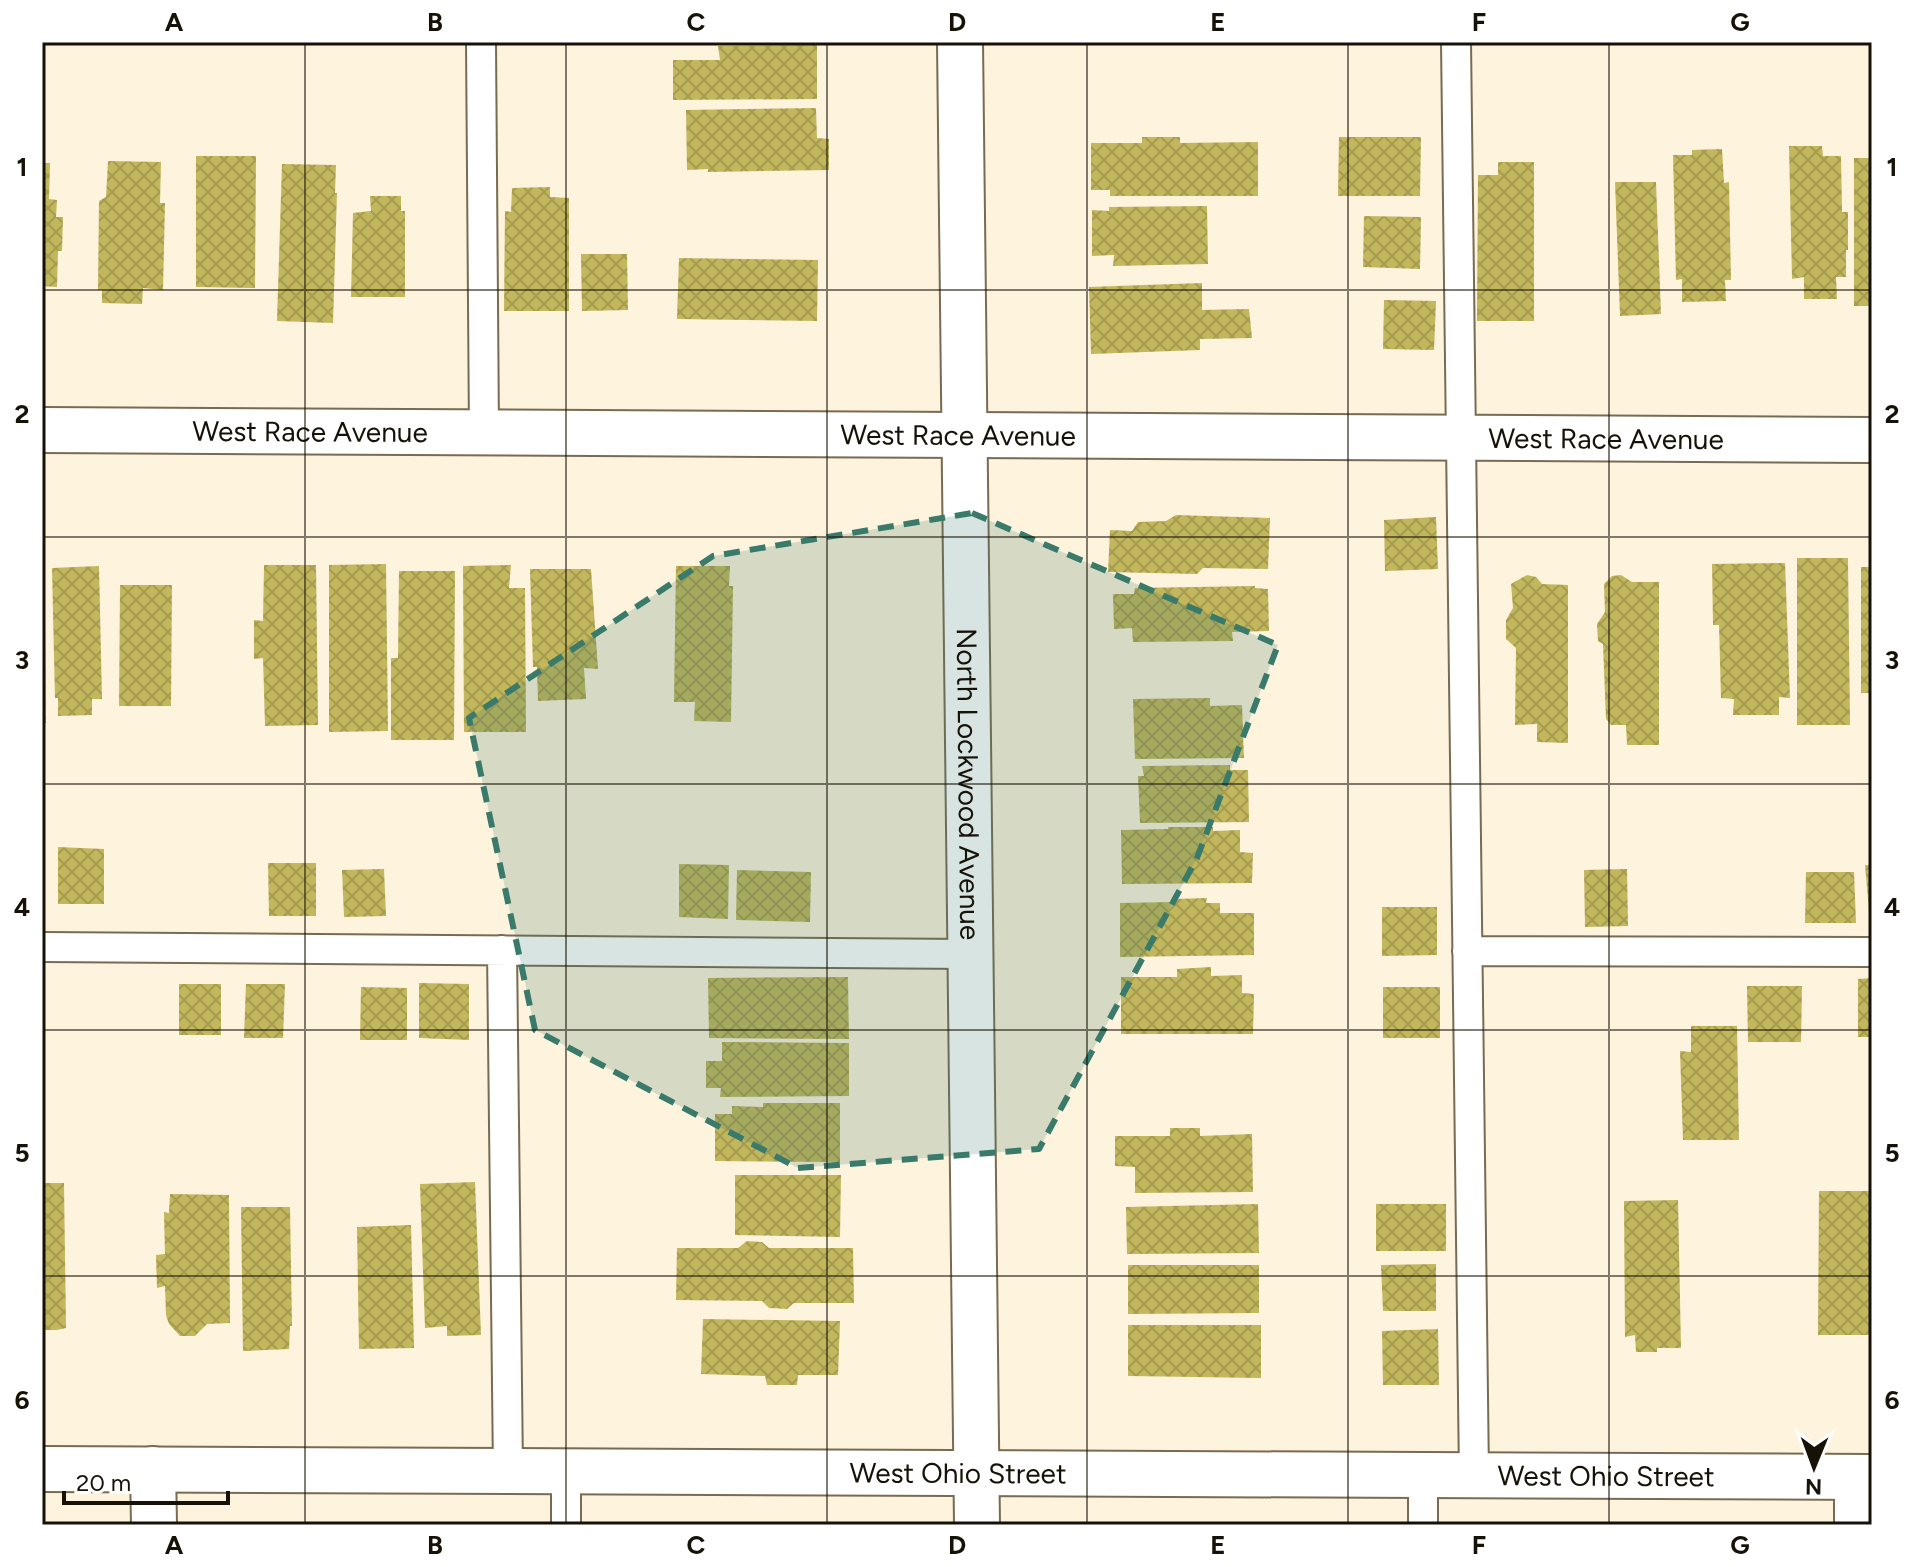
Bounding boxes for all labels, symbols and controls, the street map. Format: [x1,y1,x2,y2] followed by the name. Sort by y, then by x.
[165,6,184,38] text: A
[427,6,443,38] text: B
[687,6,706,38] text: C
[948,6,966,38] text: D
[1210,6,1226,38] text: E
[1472,6,1486,38] text: F
[1730,6,1750,38] text: G
[17,151,27,183] text: 1
[1887,151,1897,183] text: 1
[14,398,30,430] text: 2
[1884,398,1900,430] text: 2
[192,414,428,449] street label: West Race Avenue
[840,417,1076,453] street label: West Race Avenue
[1488,421,1724,456] street label: West Race Avenue
[950,628,987,940] street label: North Lockwood Avenue
[15,644,29,676] text: 3
[1885,644,1899,676] text: 3
[14,891,30,923] text: 4
[1884,891,1900,923] text: 4
[14,1137,30,1169] text: 5
[1884,1137,1900,1169] text: 5
[14,1384,30,1416] text: 6
[1884,1384,1900,1416] text: 6
[1774,1427,1854,1507] north arrow
[64,1455,228,1505] scale bar
[849,1456,1067,1490] street label: West Ohio Street
[1497,1458,1715,1493] street label: West Ohio Street
[76,1468,131,1497] text: 20 m
[1805,1473,1822,1500] text: N
[165,1529,184,1561] text: A
[427,1529,443,1561] text: B
[687,1529,706,1561] text: C
[948,1529,966,1561] text: D
[1210,1529,1226,1561] text: E
[1472,1529,1486,1561] text: F
[1730,1529,1750,1561] text: G

